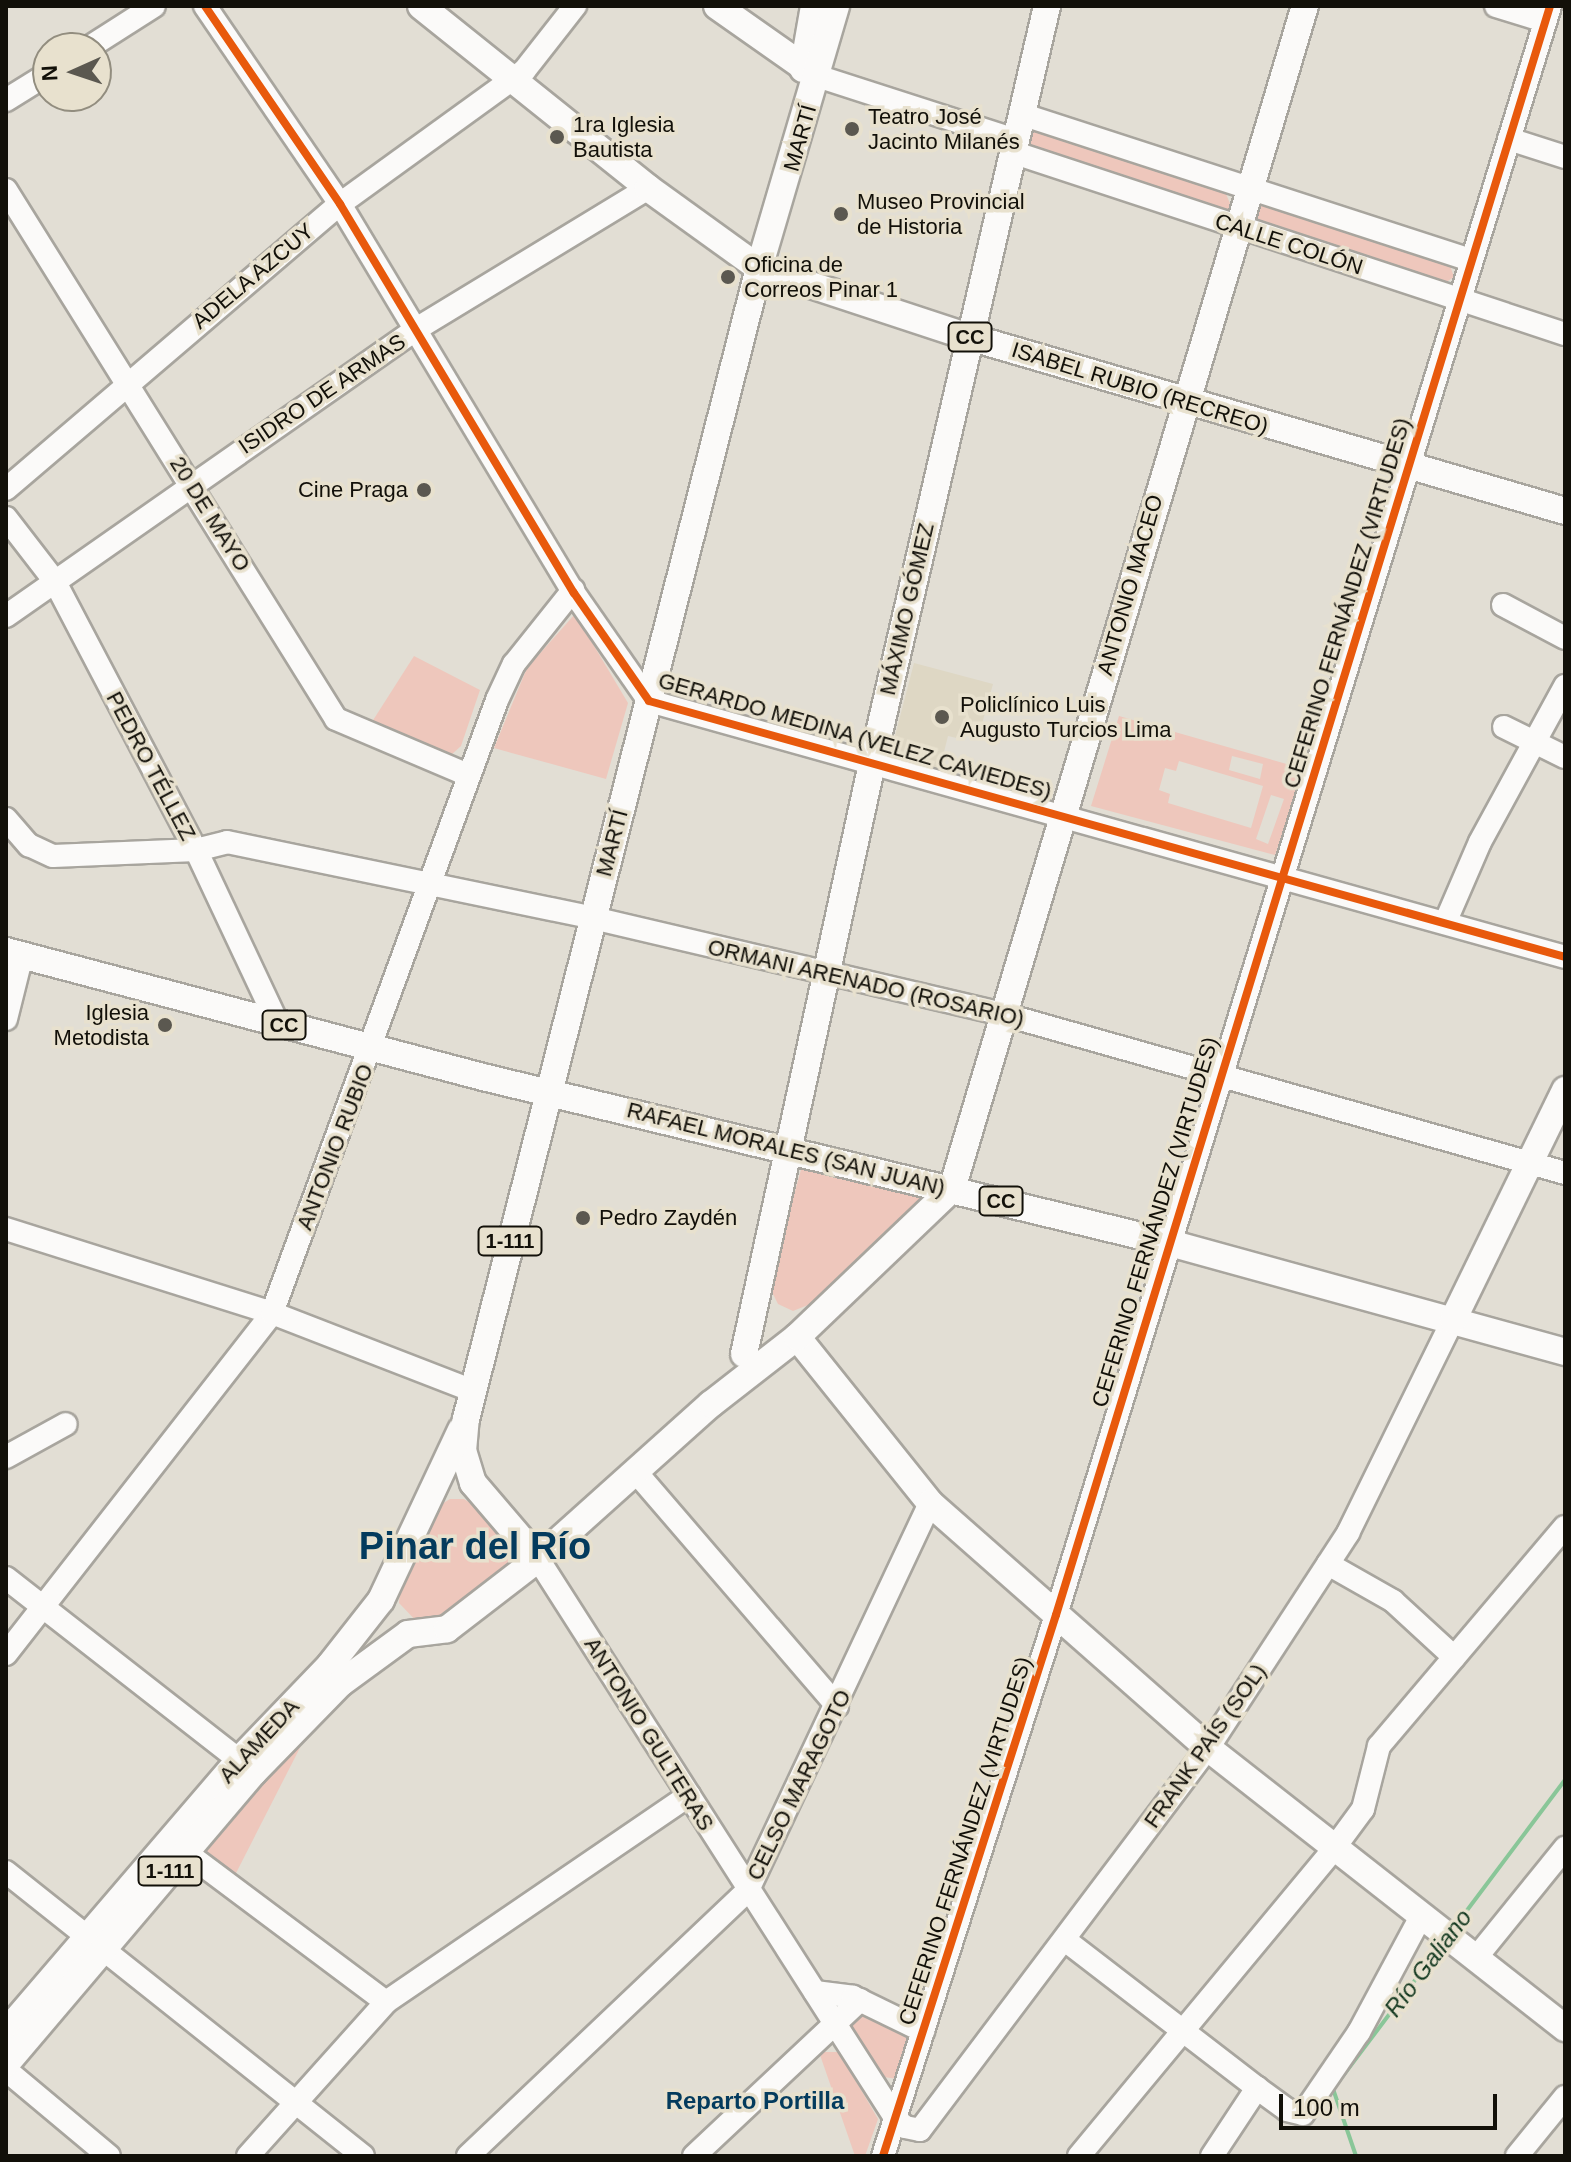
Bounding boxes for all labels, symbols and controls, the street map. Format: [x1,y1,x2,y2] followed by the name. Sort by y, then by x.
[32,32,112,112] north arrow
[37,65,62,82] text: N
[778,102,822,174] street label: MARTÍ
[868,103,1020,154] place label: Teatro José Jacinto Milanés
[573,111,675,162] place label: 1ra Iglesia Bautista
[843,120,861,138] marker: Teatro José Jacinto Milanés
[548,128,566,146] marker: 1ra Iglesia Bautista
[857,188,1025,240] place label: Museo Provincial de Historia
[832,205,850,223] marker: Museo Provincial de Historia
[1212,208,1366,280] street label: CALLE COLÓN
[186,217,320,335] street label: ADELA AZCUY
[744,251,898,302] place label: Oficina de Correos Pinar 1
[719,268,737,286] marker: Oficina de Correos Pinar 1
[946,321,994,353] road number: CC
[233,328,411,460] street label: ISIDRO DE ARMAS
[1008,336,1272,440] street label: ISABEL RUBIO (RECREO)
[1278,415,1416,791] street label: CEFERINO FERNÁNDEZ (VIRTUDES)
[164,452,256,576] street label: 20 DE MAYO
[298,477,408,503] place label: Cine Praga
[415,481,433,499] marker: Cine Praga
[1092,492,1168,678] street label: ANTONIO MACEO
[874,520,940,698] street label: MÁXIMO GÓMEZ
[655,667,1055,805] street label: GERARDO MEDINA (VELEZ CAVIEDES)
[101,687,201,845] street label: PEDRO TÉLLEZ
[960,691,1172,742] place label: Policlínico Luis Augusto Turcios Lima
[931,706,953,728] marker: Policlínico Luis Augusto Turcios Lima
[590,807,634,879] street label: MARTÍ
[705,934,1027,1032] street label: ORMANI ARENADO (ROSARIO)
[54,999,149,1050] place label: Iglesia Metodista
[260,1009,308,1041] road number: CC
[156,1016,174,1034] marker: Iglesia Metodista
[1086,1034,1224,1410] street label: CEFERINO FERNÁNDEZ (VIRTUDES)
[291,1060,379,1234] street label: ANTONIO RUBIO
[624,1097,948,1201] street label: RAFAEL MORALES (SAN JUAN)
[977,1185,1025,1217] road number: CC
[599,1205,737,1231] place label: Pedro Zaydén
[574,1209,592,1227] marker: Pedro Zaydén
[476,1225,544,1257] road number: 1-111
[359,1524,591,1570] district label: Pinar del Río
[579,1632,719,1836] street label: ANTONIO GULTERAS
[893,1653,1037,2029] street label: CEFERINO FERNÁNDEZ (VIRTUDES)
[1139,1659,1271,1833] street label: FRANK PAÍS (SOL)
[741,1685,857,1885] street label: CELSO MARAGOTO
[213,1694,305,1788] street label: ALAMEDA
[136,1855,204,1887] road number: 1-111
[1378,1904,1478,2022] water label: Río Galiano
[1283,2078,1501,2128] scale bar
[666,2087,844,2115] district label: Reparto Portilla
[1293,2094,1360,2121] text: 100 m

